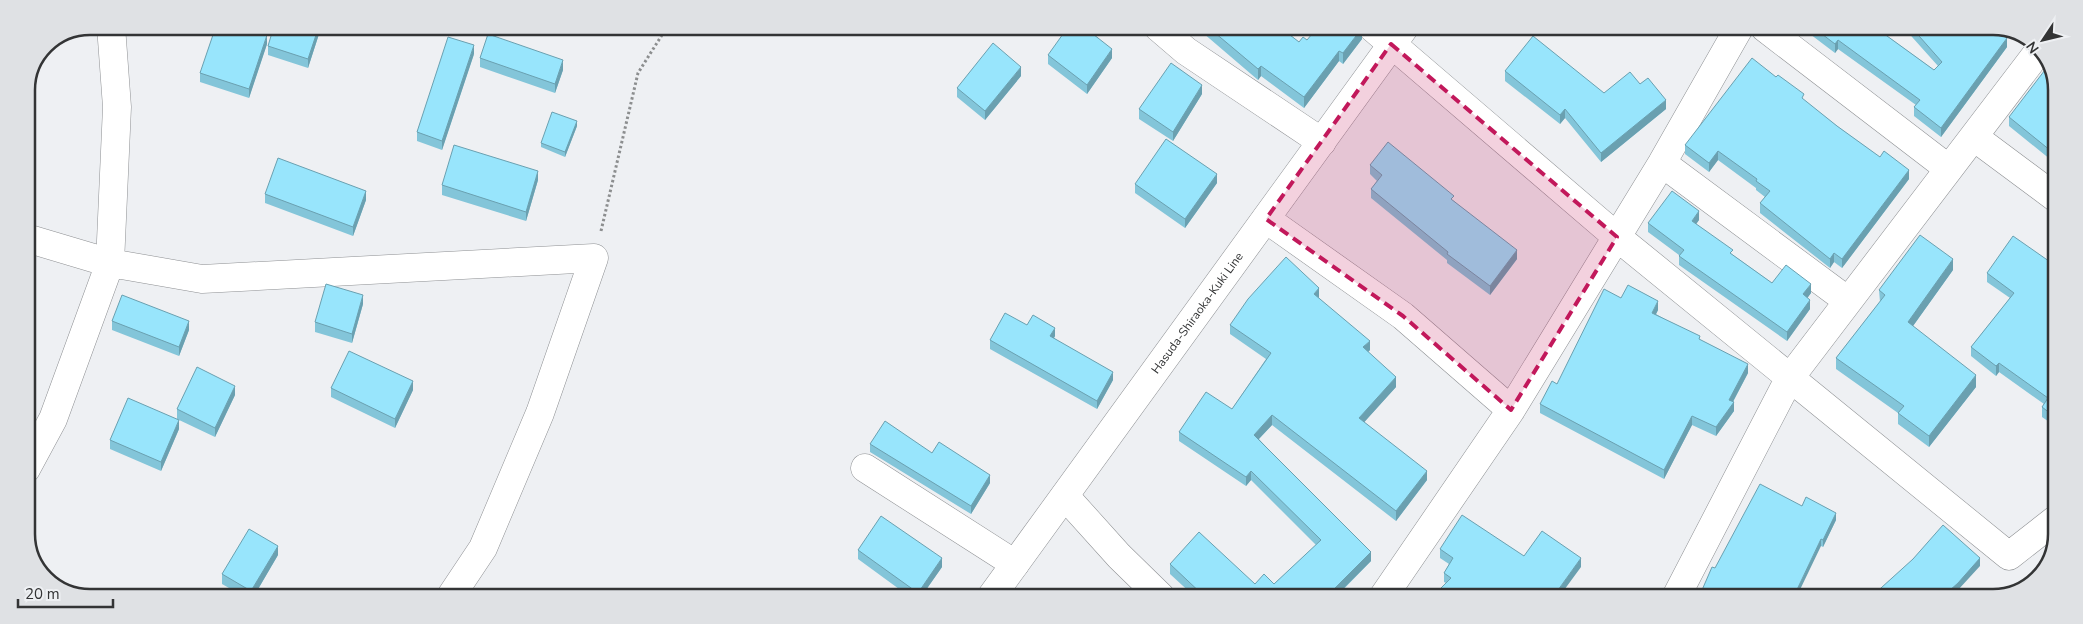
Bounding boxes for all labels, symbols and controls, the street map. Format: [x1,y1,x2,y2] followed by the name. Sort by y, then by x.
[2018,15,2068,65] north arrow
[2022,37,2044,57] text: N
[1148,249,1247,377] street label: Hasuda-Shiraoka-Kuki Line
[18,576,112,608] scale bar
[25,584,60,604] text: 20 m

